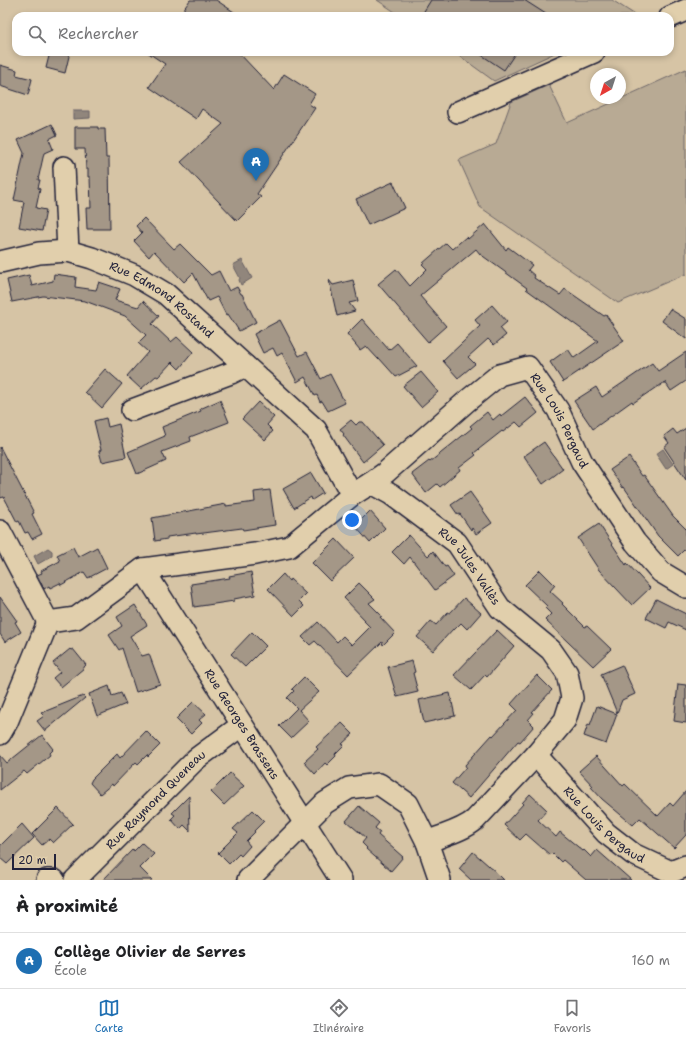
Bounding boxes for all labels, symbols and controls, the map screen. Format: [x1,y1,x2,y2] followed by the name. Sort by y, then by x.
[12,12,674,56] search box
[26,23,48,45] icon: search
[58,24,139,44] text: Rechercher
[590,68,626,104] north arrow
[243,148,269,181] pin: A
[107,258,218,342] street label: Rue Edmond Rostand
[527,370,592,472] street label: Rue Louis Pergaud
[342,510,362,530] your location
[435,524,504,608] street label: Rue Jules Vallès
[201,666,283,783] street label: Rue Georges Brassens
[102,746,209,853] street label: Rue Raymond Queneau
[560,783,648,867] street label: Rue Louis Pergaud
[12,852,56,871] scale bar
[18,853,46,868] text: 20 m
[16,895,118,917] text: À proximité
[54,942,246,962] text: Collège Olivier de Serres
[24,952,34,969] text: A
[632,952,670,969] text: 160 m
[54,962,87,979] text: École
[95,997,124,1036] tab: Carte
[313,997,364,1036] tab: Itinéraire
[554,997,591,1036] tab: Favoris

